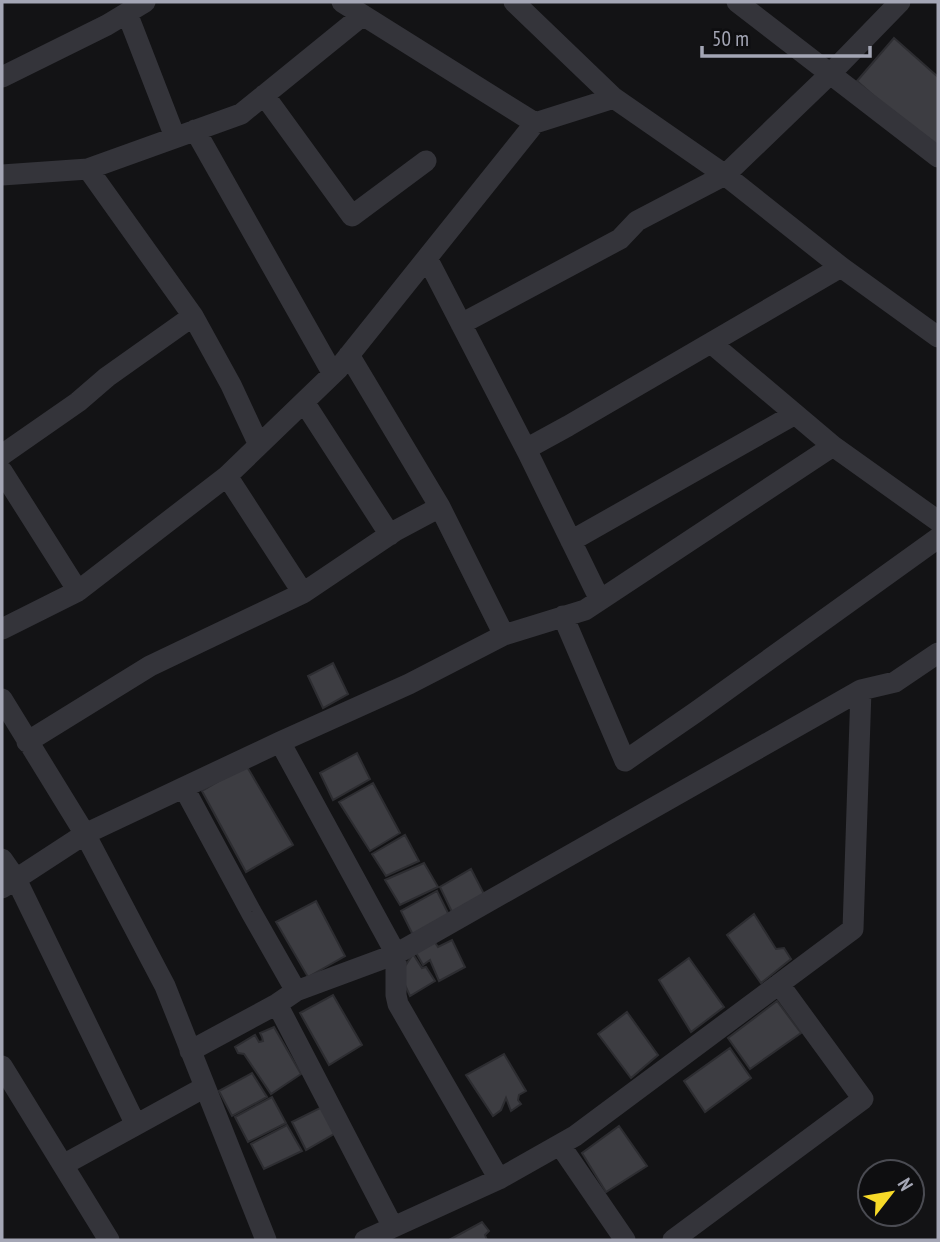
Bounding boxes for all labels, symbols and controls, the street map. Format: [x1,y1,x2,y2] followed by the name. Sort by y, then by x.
[702,14,870,58] scale bar
[712,25,749,52] text: 50 m
[856,1158,926,1228] north arrow
[893,1174,919,1195] text: N

